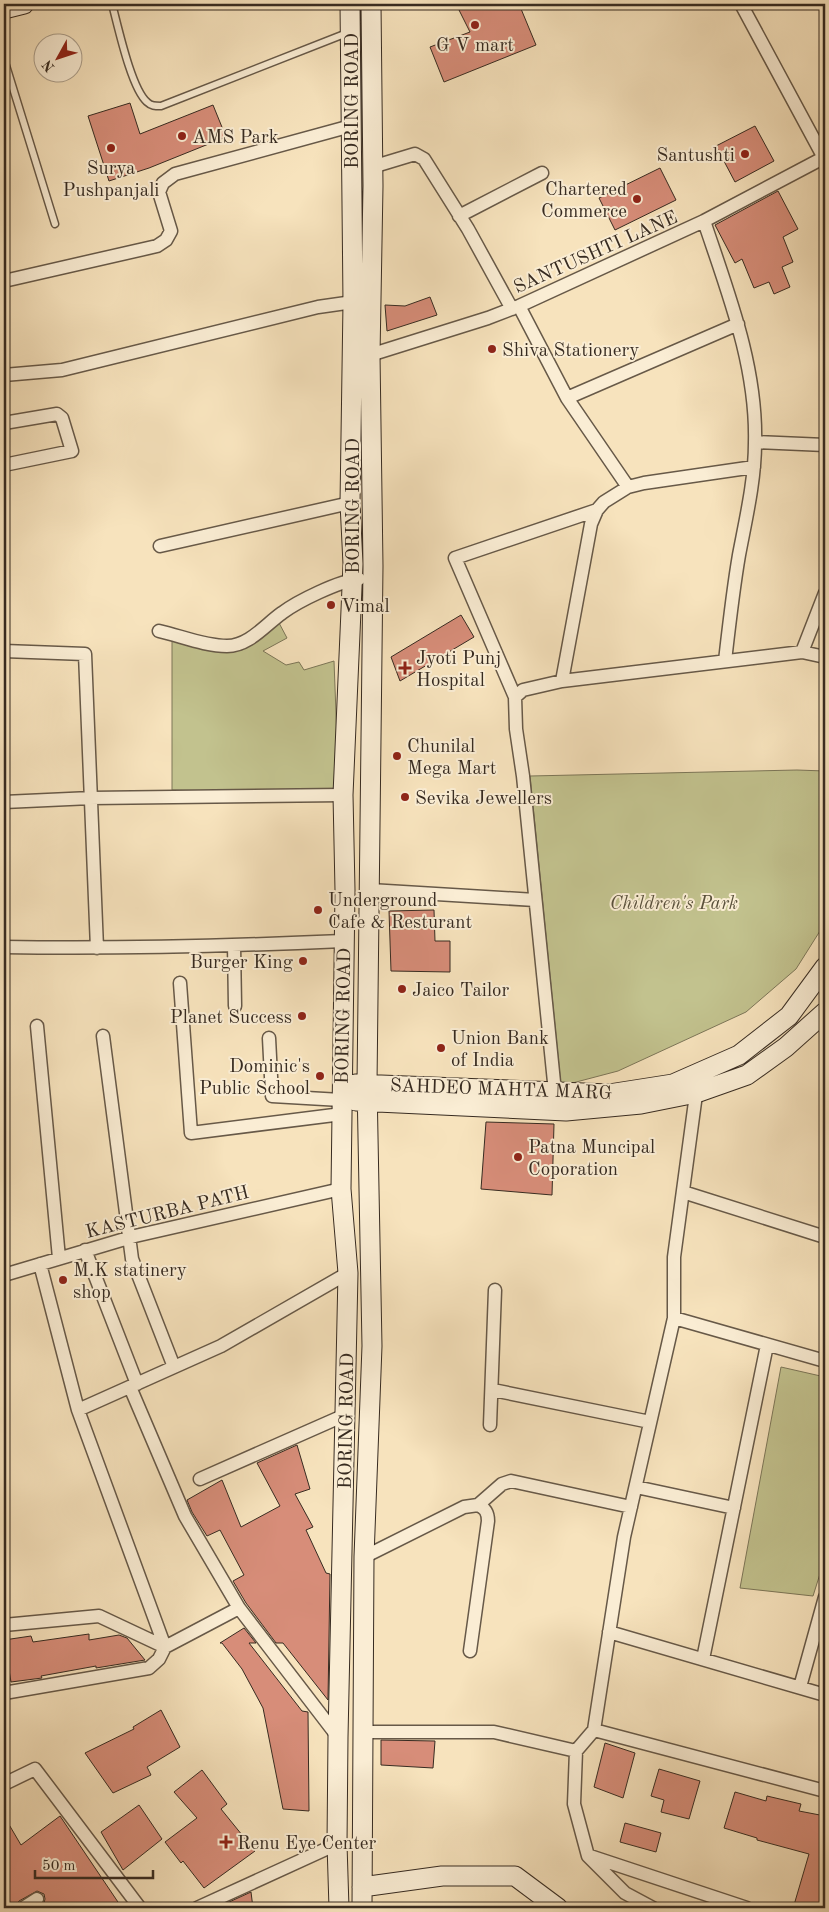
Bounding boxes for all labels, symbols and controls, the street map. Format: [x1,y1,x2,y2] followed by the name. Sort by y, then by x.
[469,19,481,31] marker: G V mart
[32,32,82,82] north arrow
[344,33,363,169] street label: BORING ROAD
[436,37,514,56] place label: G V mart
[40,57,58,74] text: N
[192,129,279,148] place label: AMS Park
[176,130,188,142] marker: AMS Park
[105,142,117,154] marker: Surya Pushpanjali
[656,147,735,166] place label: Santushti
[739,148,751,160] marker: Santushti
[63,160,159,201] place label: Surya Pushpanjali
[541,181,627,222] place label: Chartered Commerce
[631,193,643,205] marker: Chartered Commerce
[511,209,681,298] street label: SANTUSHTI LANE
[502,342,639,361] place label: Shiva Stationery
[486,343,498,355] marker: Shiva Stationery
[345,438,364,574] street label: BORING ROAD
[341,598,390,617] place label: Vimal
[325,599,337,611] marker: Vimal
[416,650,501,691] place label: Jyoti Punj Hospital
[398,661,412,675] marker: Jyoti Punj Hospital
[407,738,496,779] place label: Chunilal Mega Mart
[391,750,403,762] marker: Chunilal Mega Mart
[415,790,552,809] place label: Sevika Jewellers
[399,791,411,803] marker: Sevika Jewellers
[328,892,472,933] place label: Underground Cafe & Resturant
[610,895,738,914] park label: Children's Park
[312,904,324,916] marker: Underground Cafe & Resturant
[334,948,355,1084] street label: BORING ROAD
[190,954,294,973] place label: Burger King
[297,955,309,967] marker: Burger King
[412,982,509,1001] place label: Jaico Tailor
[396,983,408,995] marker: Jaico Tailor
[170,1009,292,1028] place label: Planet Success
[296,1010,308,1022] marker: Planet Success
[451,1030,549,1071] place label: Union Bank of India
[435,1042,447,1054] marker: Union Bank of India
[199,1058,310,1099] place label: Dominic's Public School
[314,1070,326,1082] marker: Dominic's Public School
[389,1077,613,1104] street label: SAHDEO MAHTA MARG
[528,1139,655,1180] place label: Patna Muncipal Coporation
[512,1151,524,1163] marker: Patna Muncipal Coporation
[84,1184,251,1243] street label: KASTURBA PATH
[73,1262,187,1303] place label: M.K statinery shop
[57,1274,69,1286] marker: M.K statinery shop
[337,1353,358,1489] street label: BORING ROAD
[219,1835,233,1849] marker: Renu Eye Center
[237,1835,377,1854] place label: Renu Eye Center
[35,1847,152,1879] scale bar
[42,1859,76,1874] text: 50 m

